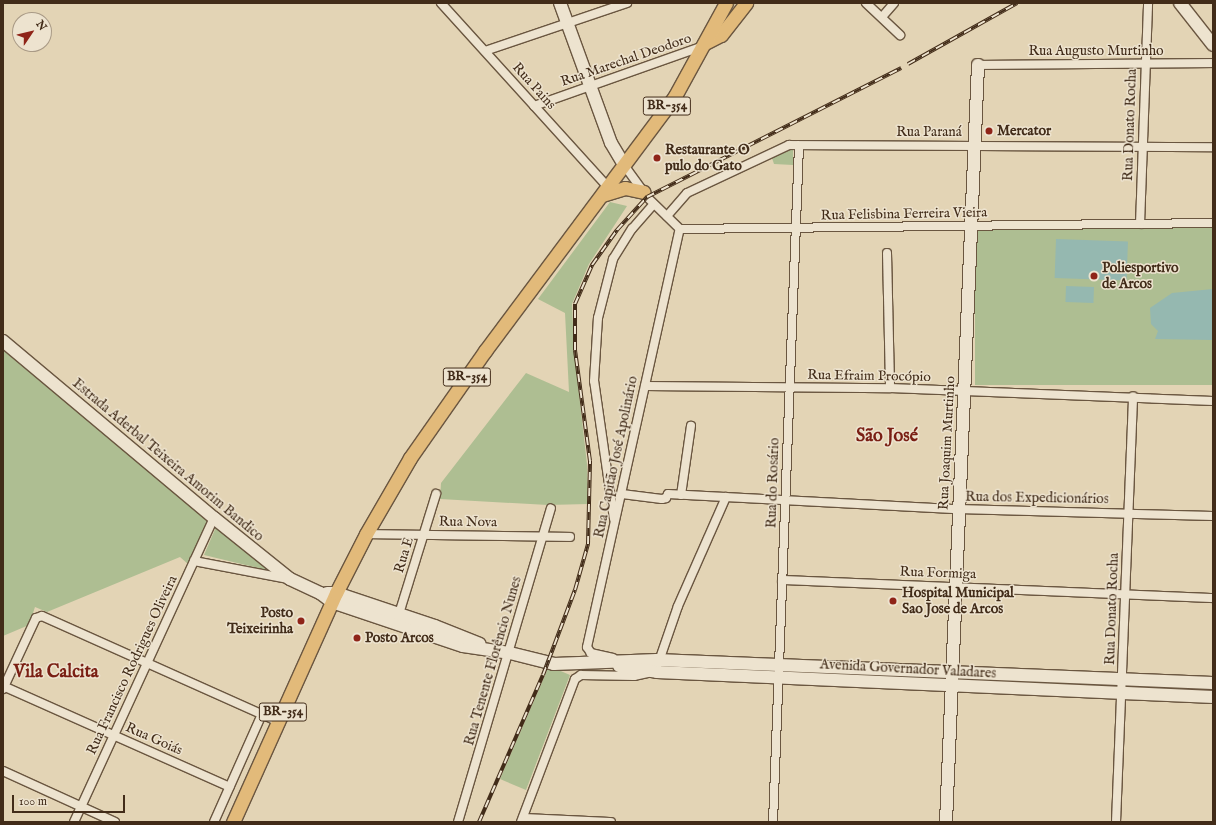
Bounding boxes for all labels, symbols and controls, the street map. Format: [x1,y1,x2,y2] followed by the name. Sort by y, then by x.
[12,12,52,52] north arrow
[33,18,49,34] text: N
[558,30,694,90] street label: Rua Marechal Deodoro
[1028,43,1164,59] street label: Rua Augusto Murtinho
[509,59,559,113] street label: Rua Pains
[1120,69,1140,181] street label: Rua Donato Rocha
[642,95,692,117] road number: BR-354
[997,123,1051,139] place label: Mercator
[896,124,962,140] street label: Rua Paraná
[984,126,994,136] marker: Mercator
[665,142,750,174] place label: Restaurante O pulo do Gato
[652,153,662,163] marker: Restaurante O pulo do Gato
[821,204,987,224] street label: Rua Felisbina Ferreira Vieira
[1102,260,1179,292] place label: Poliesportivo de Arcos
[1089,271,1099,281] marker: Poliesportivo de Arcos
[442,366,492,388] road number: BR-354
[807,367,931,385] street label: Rua Efraim Procópio
[69,375,267,545] street label: Estrada Aderbal Teixeira Amorim Bandico
[591,375,641,539] street label: Rua Capitão José Apolinário
[935,376,959,510] street label: Rua Joaquim Murtinho
[856,426,918,448] district label: São José
[763,437,783,529] street label: Rua do Rosário
[965,488,1109,508] street label: Rua dos Expedicionários
[439,513,497,531] street label: Rua Nova
[391,535,417,575] street label: Rua E
[1102,553,1122,665] street label: Rua Donato Rocha
[899,563,977,583] street label: Rua Formiga
[83,573,181,757] street label: Rua Francisco Rodrigues Oliveira
[461,574,525,748] street label: Rua Tenente Florêncio Nunes
[902,585,1014,618] place label: Hospital Municipal Sao Jose de Arcos
[887,595,899,607] marker: Hospital Municipal Sao Jose de Arcos
[227,605,293,638] place label: Posto Teixeirinha
[296,616,306,626] marker: Posto Teixeirinha
[365,630,434,646] place label: Posto Arcos
[352,633,362,643] marker: Posto Arcos
[819,656,997,682] street label: Avenida Governador Valadares
[13,662,99,684] district label: Vila Calcita
[258,701,308,723] road number: BR-354
[123,719,185,759] street label: Rua Goiás
[14,787,127,813] scale bar
[19,794,47,809] text: 100 m

